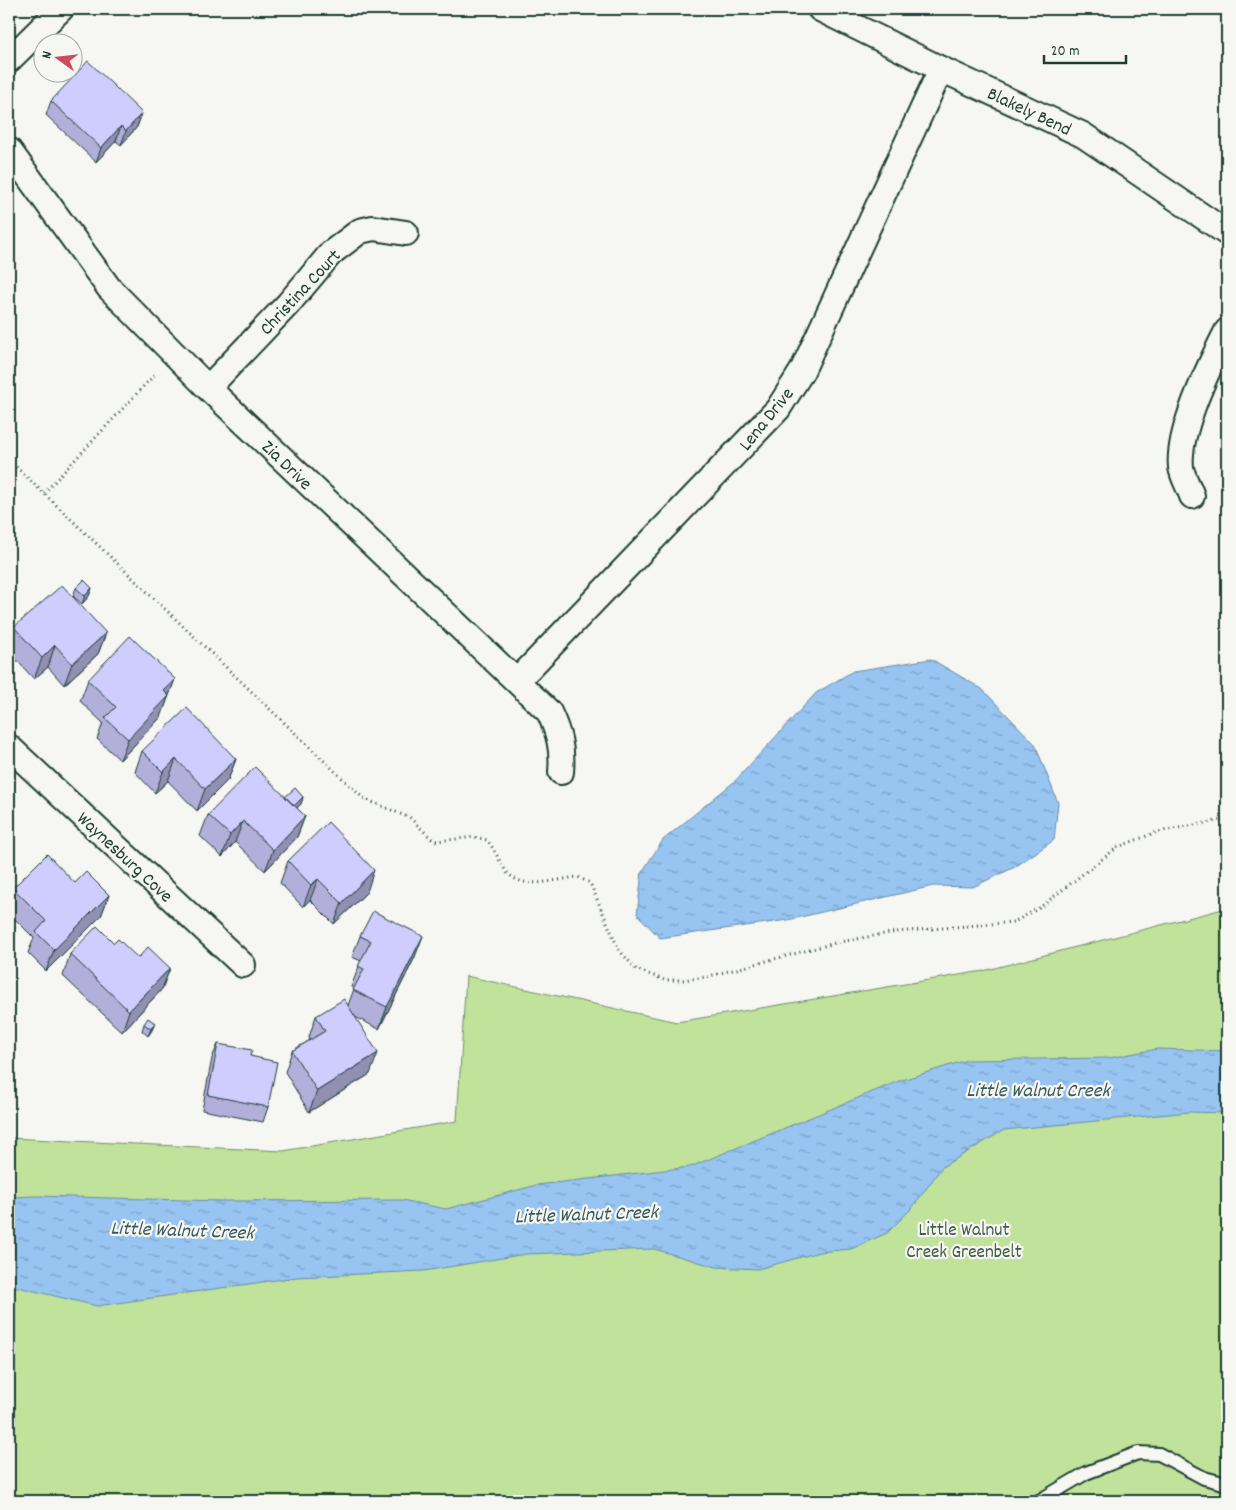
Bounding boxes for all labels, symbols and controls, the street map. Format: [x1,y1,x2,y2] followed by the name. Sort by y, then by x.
[32,32,82,82] north arrow
[1044,32,1126,64] scale bar
[1051,41,1079,63] text: 20 m
[37,49,58,61] text: N
[982,82,1075,144] street label: Blakely Bend
[254,244,349,343] street label: Christina Court
[734,383,802,458] street label: Lena Drive
[254,435,317,498] street label: Zia Drive
[69,807,178,910] street label: Waynesburg Cove
[966,1078,1111,1106] water label: Little Walnut Creek
[514,1199,660,1232] water label: Little Walnut Creek
[110,1216,256,1249] water label: Little Walnut Creek
[906,1218,1022,1267] park label: Little Walnut Creek Greenbelt

